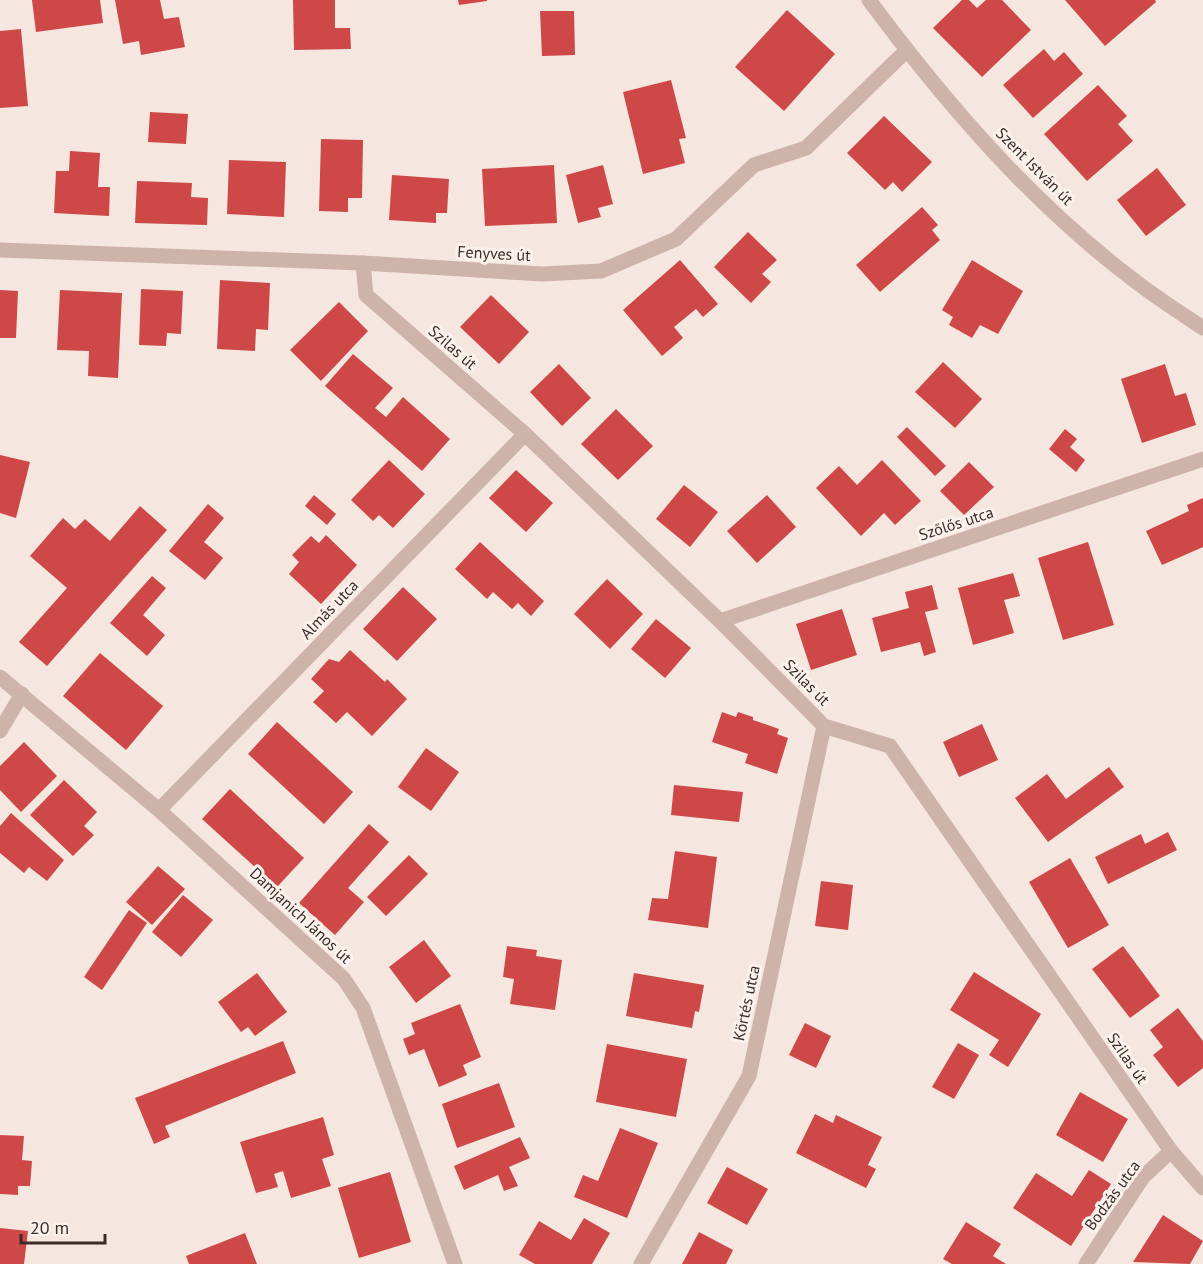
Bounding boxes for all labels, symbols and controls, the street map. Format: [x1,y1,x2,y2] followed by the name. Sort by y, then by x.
[992,123,1078,209] street label: Szent István út
[457,241,532,265] street label: Fenyves út
[425,321,482,374] street label: Szilas út
[916,502,996,544] street label: Szőlős utca
[296,575,362,643] street label: Almás utca
[780,655,835,710] street label: Szilas út
[246,863,356,968] street label: Damjanich János út
[728,963,764,1043] street label: Körtés utca
[1103,1029,1153,1088] street label: Szilas út
[1080,1156,1144,1234] street label: Bodzás utca
[21,1207,105,1245] scale bar
[30,1216,69,1239] text: 20 m

